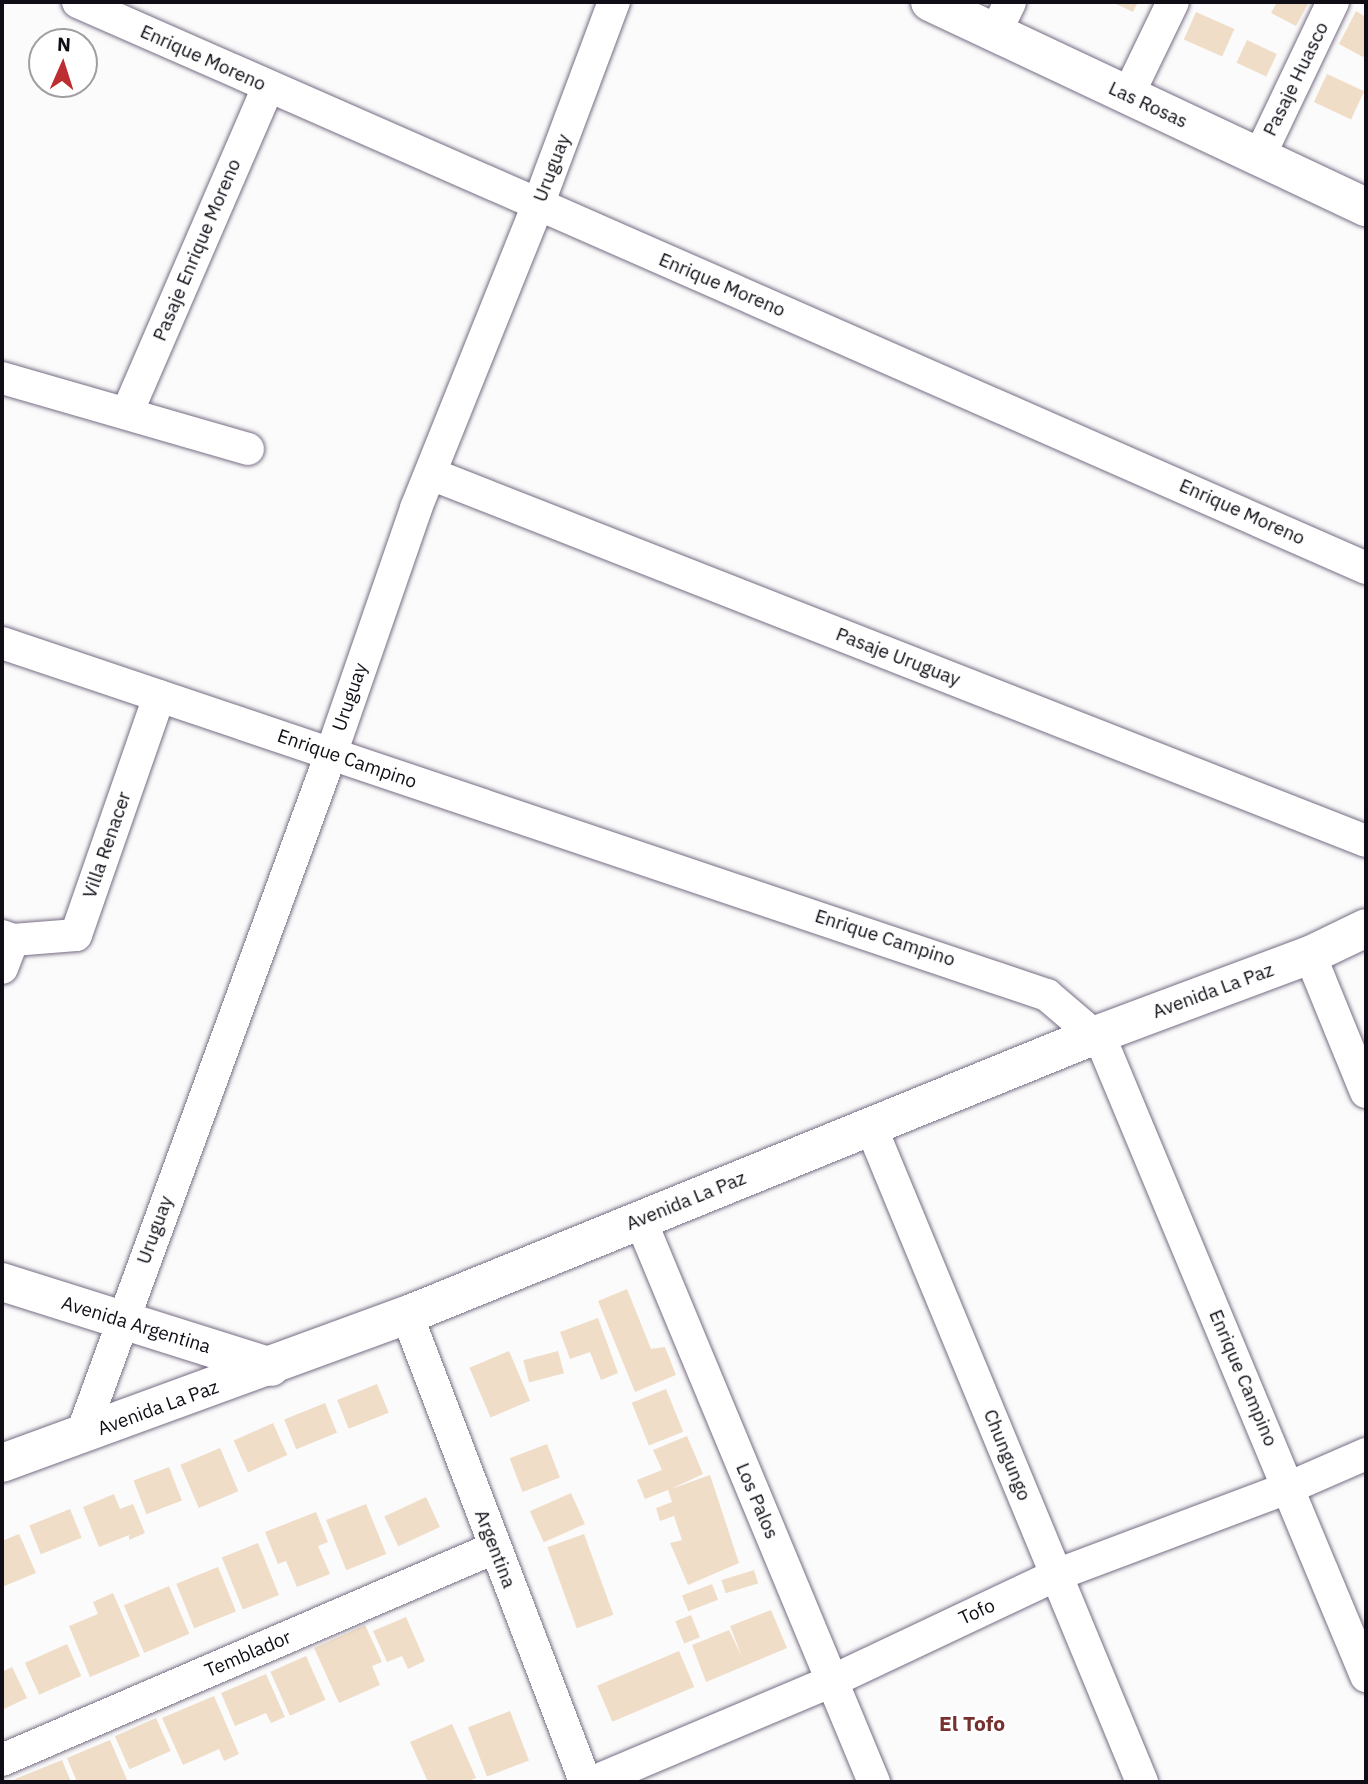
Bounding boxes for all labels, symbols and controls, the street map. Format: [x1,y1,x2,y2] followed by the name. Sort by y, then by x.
[1259,18,1333,140] street label: Pasaje Huasco
[137,20,269,96] street label: Enrique Moreno
[28,28,98,98] north arrow
[56,32,71,56] text: N
[1105,77,1191,133] street label: Las Rosas
[529,131,575,205] street label: Uruguay
[148,155,246,345] street label: Pasaje Enrique Moreno
[655,248,789,322] street label: Enrique Moreno
[1176,474,1308,550] street label: Enrique Moreno
[833,623,963,691] street label: Pasaje Uruguay
[328,660,372,734] street label: Uruguay
[274,724,420,794] street label: Enrique Campino
[78,789,136,901] street label: Villa Renacer
[812,905,958,971] street label: Enrique Campino
[1149,959,1277,1023] street label: Avenida La Paz
[623,1167,749,1235] street label: Avenida La Paz
[132,1193,178,1267] street label: Uruguay
[59,1291,213,1359] street label: Avenida Argentina
[1204,1306,1282,1450] street label: Enrique Campino
[94,1376,222,1440] street label: Avenida La Paz
[978,1406,1036,1504] street label: Chungungo
[731,1460,783,1542] street label: Los Palos
[470,1507,520,1591] street label: Argentina
[955,1594,999,1630] street label: Tofo
[201,1626,295,1682] street label: Temblador
[939,1710,1005,1736] district label: El Tofo

